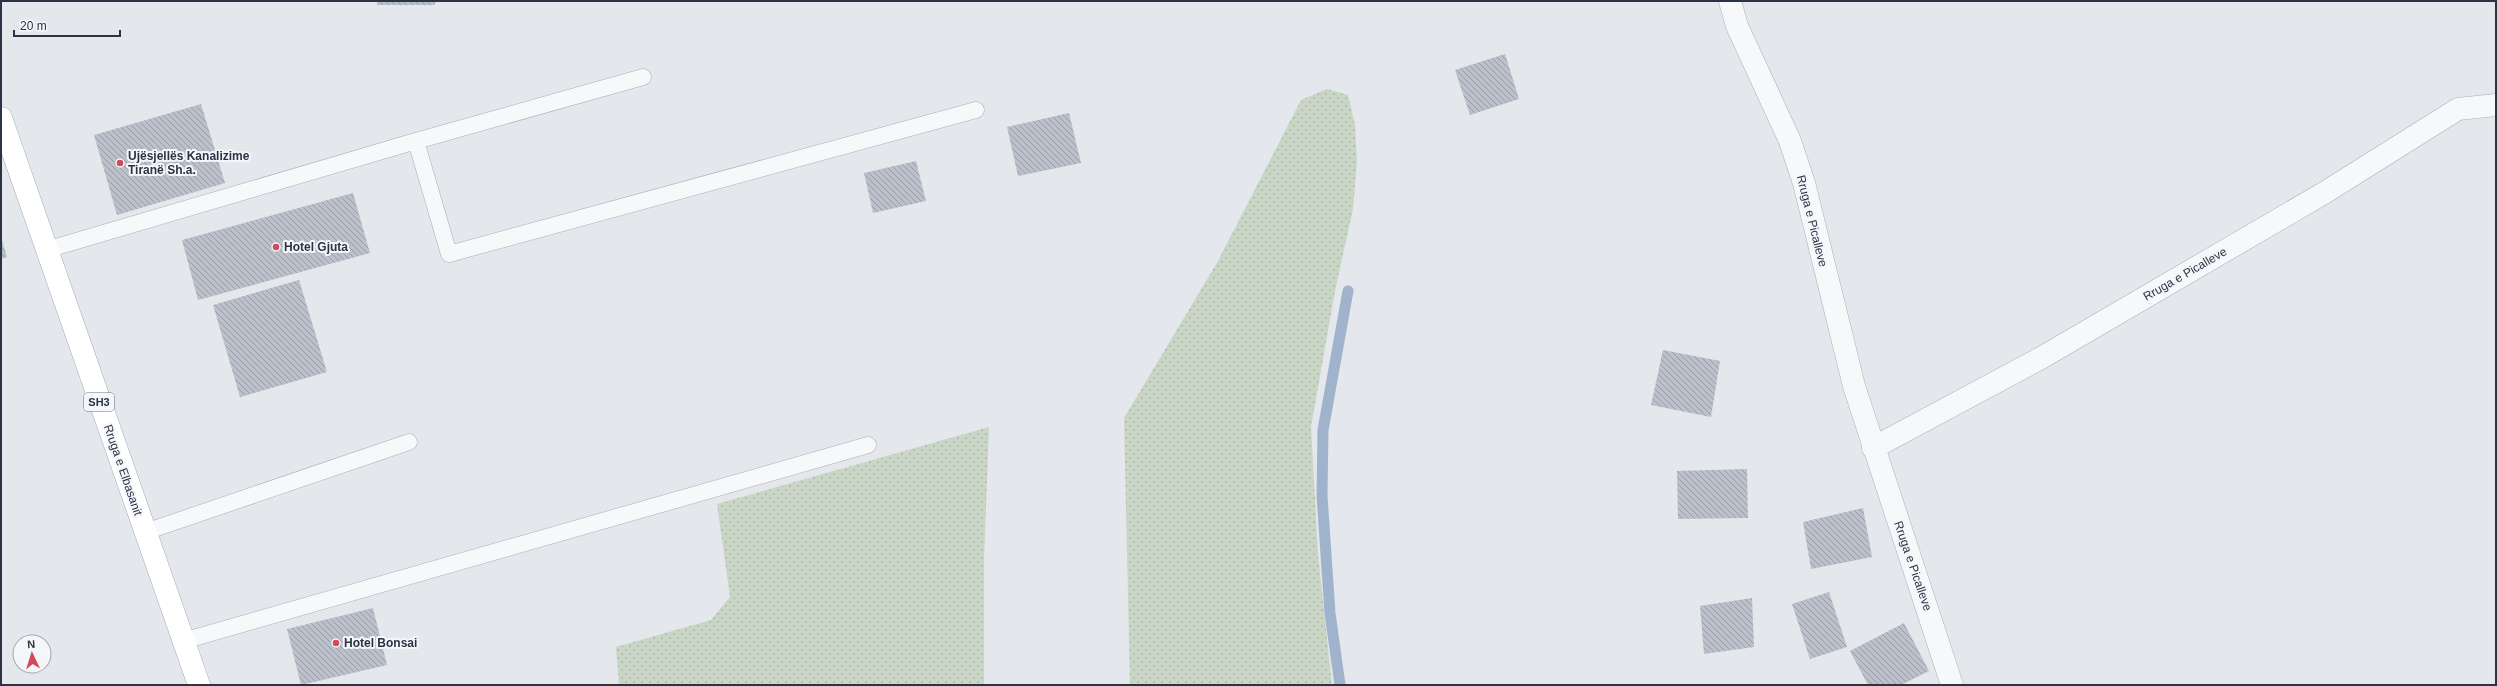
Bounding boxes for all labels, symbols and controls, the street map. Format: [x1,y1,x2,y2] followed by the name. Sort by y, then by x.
[14,12,120,38] scale bar
[20,19,47,33] text: 20 m
[128,149,250,177] place label: Ujësjellës Kanalizime Tiranë Sh.a.
[115,158,125,168] marker: Ujësjellës Kanalizime Tiranë Sh.a.
[1794,174,1830,269] street label: Rruga e Picalleve
[284,240,348,254] place label: Hotel Gjuta
[271,242,281,252] marker: Hotel Gjuta
[2141,244,2230,304] street label: Rruga e Picalleve
[84,393,114,411] road number: SH3
[101,423,145,518] street label: Rruga e Elbasanit
[1891,519,1935,613] street label: Rruga e Picalleve
[12,634,52,674] north arrow
[344,636,417,650] place label: Hotel Bonsai
[27,638,36,650] text: N
[331,638,341,648] marker: Hotel Bonsai

